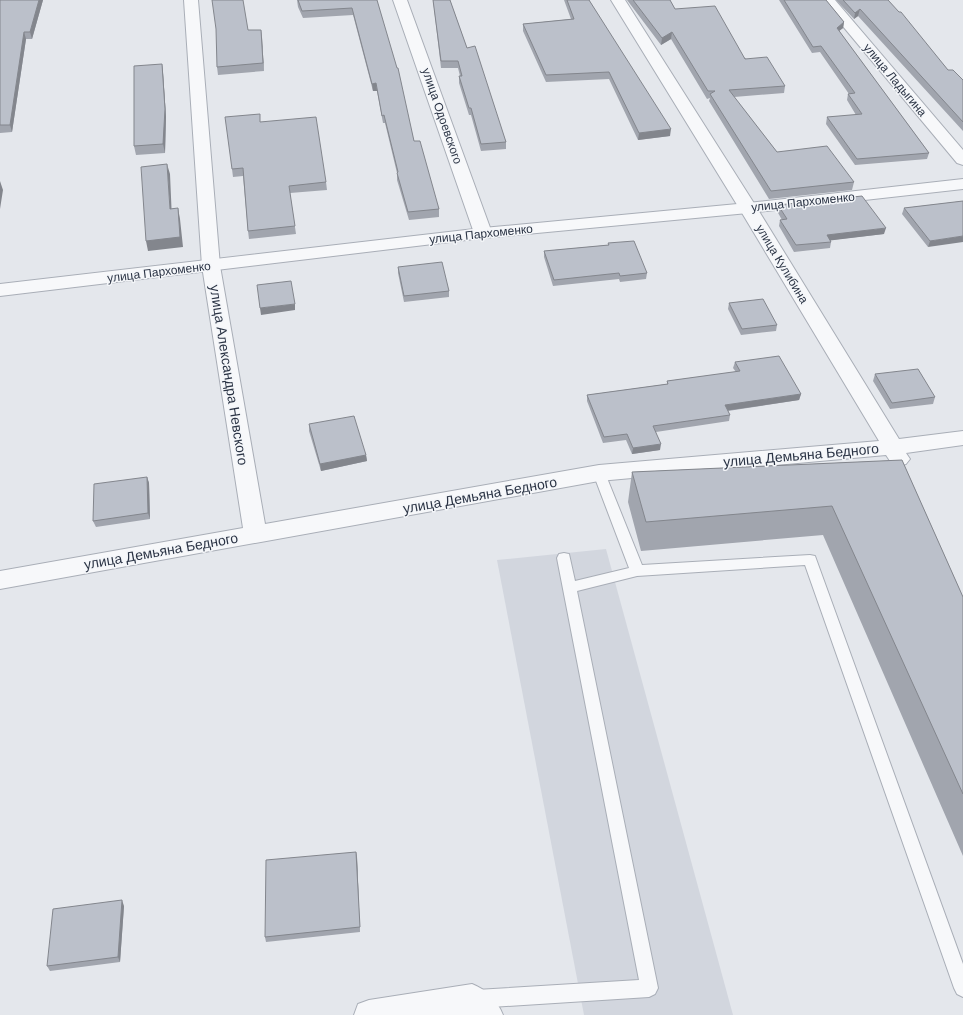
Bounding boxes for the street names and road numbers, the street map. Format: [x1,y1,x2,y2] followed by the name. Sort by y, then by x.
[860,40,930,120] street label: улица Ладыгина
[418,66,466,167] street label: улица Одоевского
[750,189,856,215] street label: улица Пархоменко
[428,221,534,247] street label: улица Пархоменко
[752,222,812,307] street label: улица Кулибина
[106,258,212,286] street label: улица Пархоменко
[206,283,252,467] street label: улица Александра Невского
[722,439,880,471] street label: улица Демьяна Бедного
[402,473,559,517] street label: улица Демьяна Бедного
[83,529,240,573] street label: улица Демьяна Бедного

